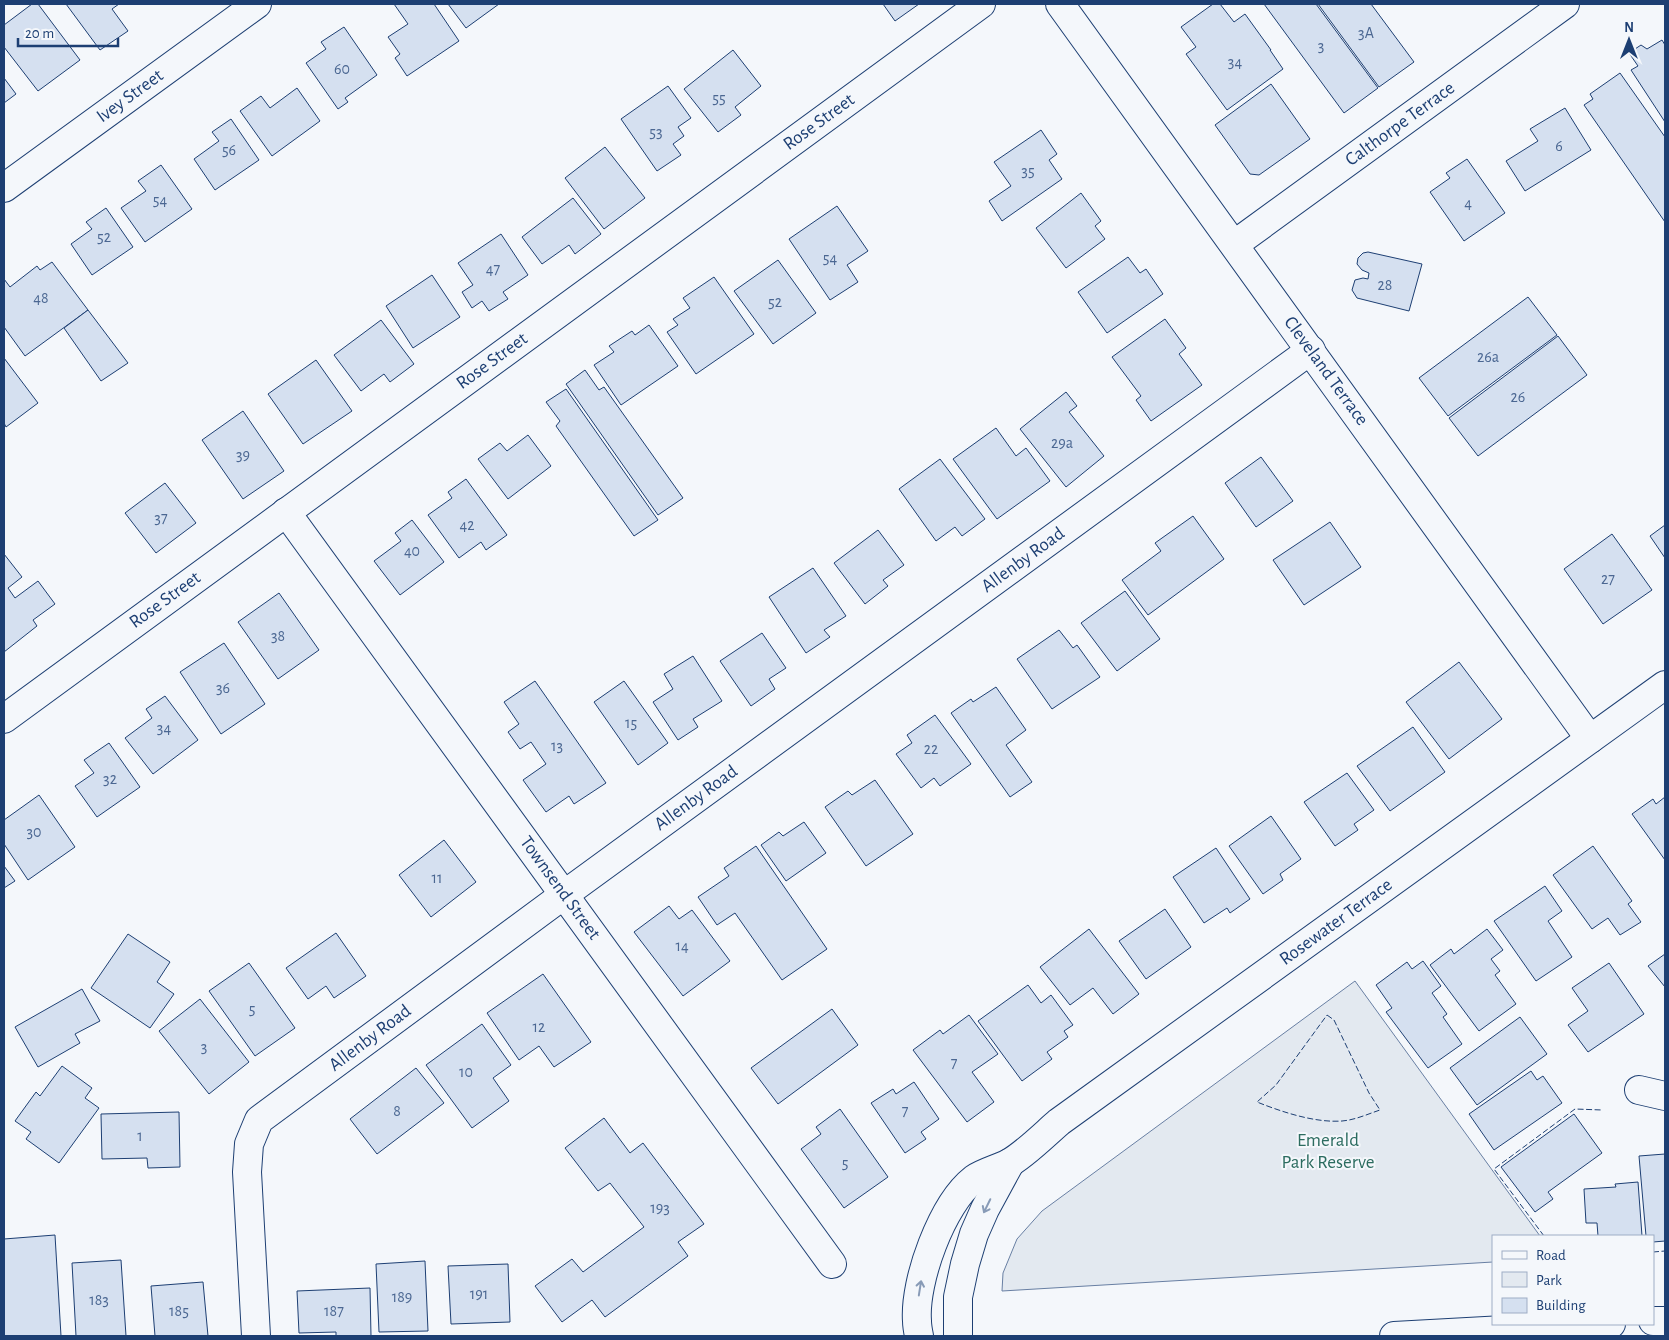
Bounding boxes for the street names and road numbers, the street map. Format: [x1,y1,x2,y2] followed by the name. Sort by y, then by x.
[93,66,167,126] street label: Ivey Street
[1342,78,1458,170] street label: Calthorpe Terrace
[780,90,858,154] street label: Rose Street
[1280,313,1372,429] street label: Cleveland Terrace
[453,329,531,393] street label: Rose Street
[978,524,1068,596] street label: Allenby Road
[126,568,204,632] street label: Rose Street
[651,762,741,834] street label: Allenby Road
[516,833,604,943] street label: Townsend Street
[1276,875,1396,969] street label: Rosewater Terrace
[325,1001,415,1075] street label: Allenby Road

